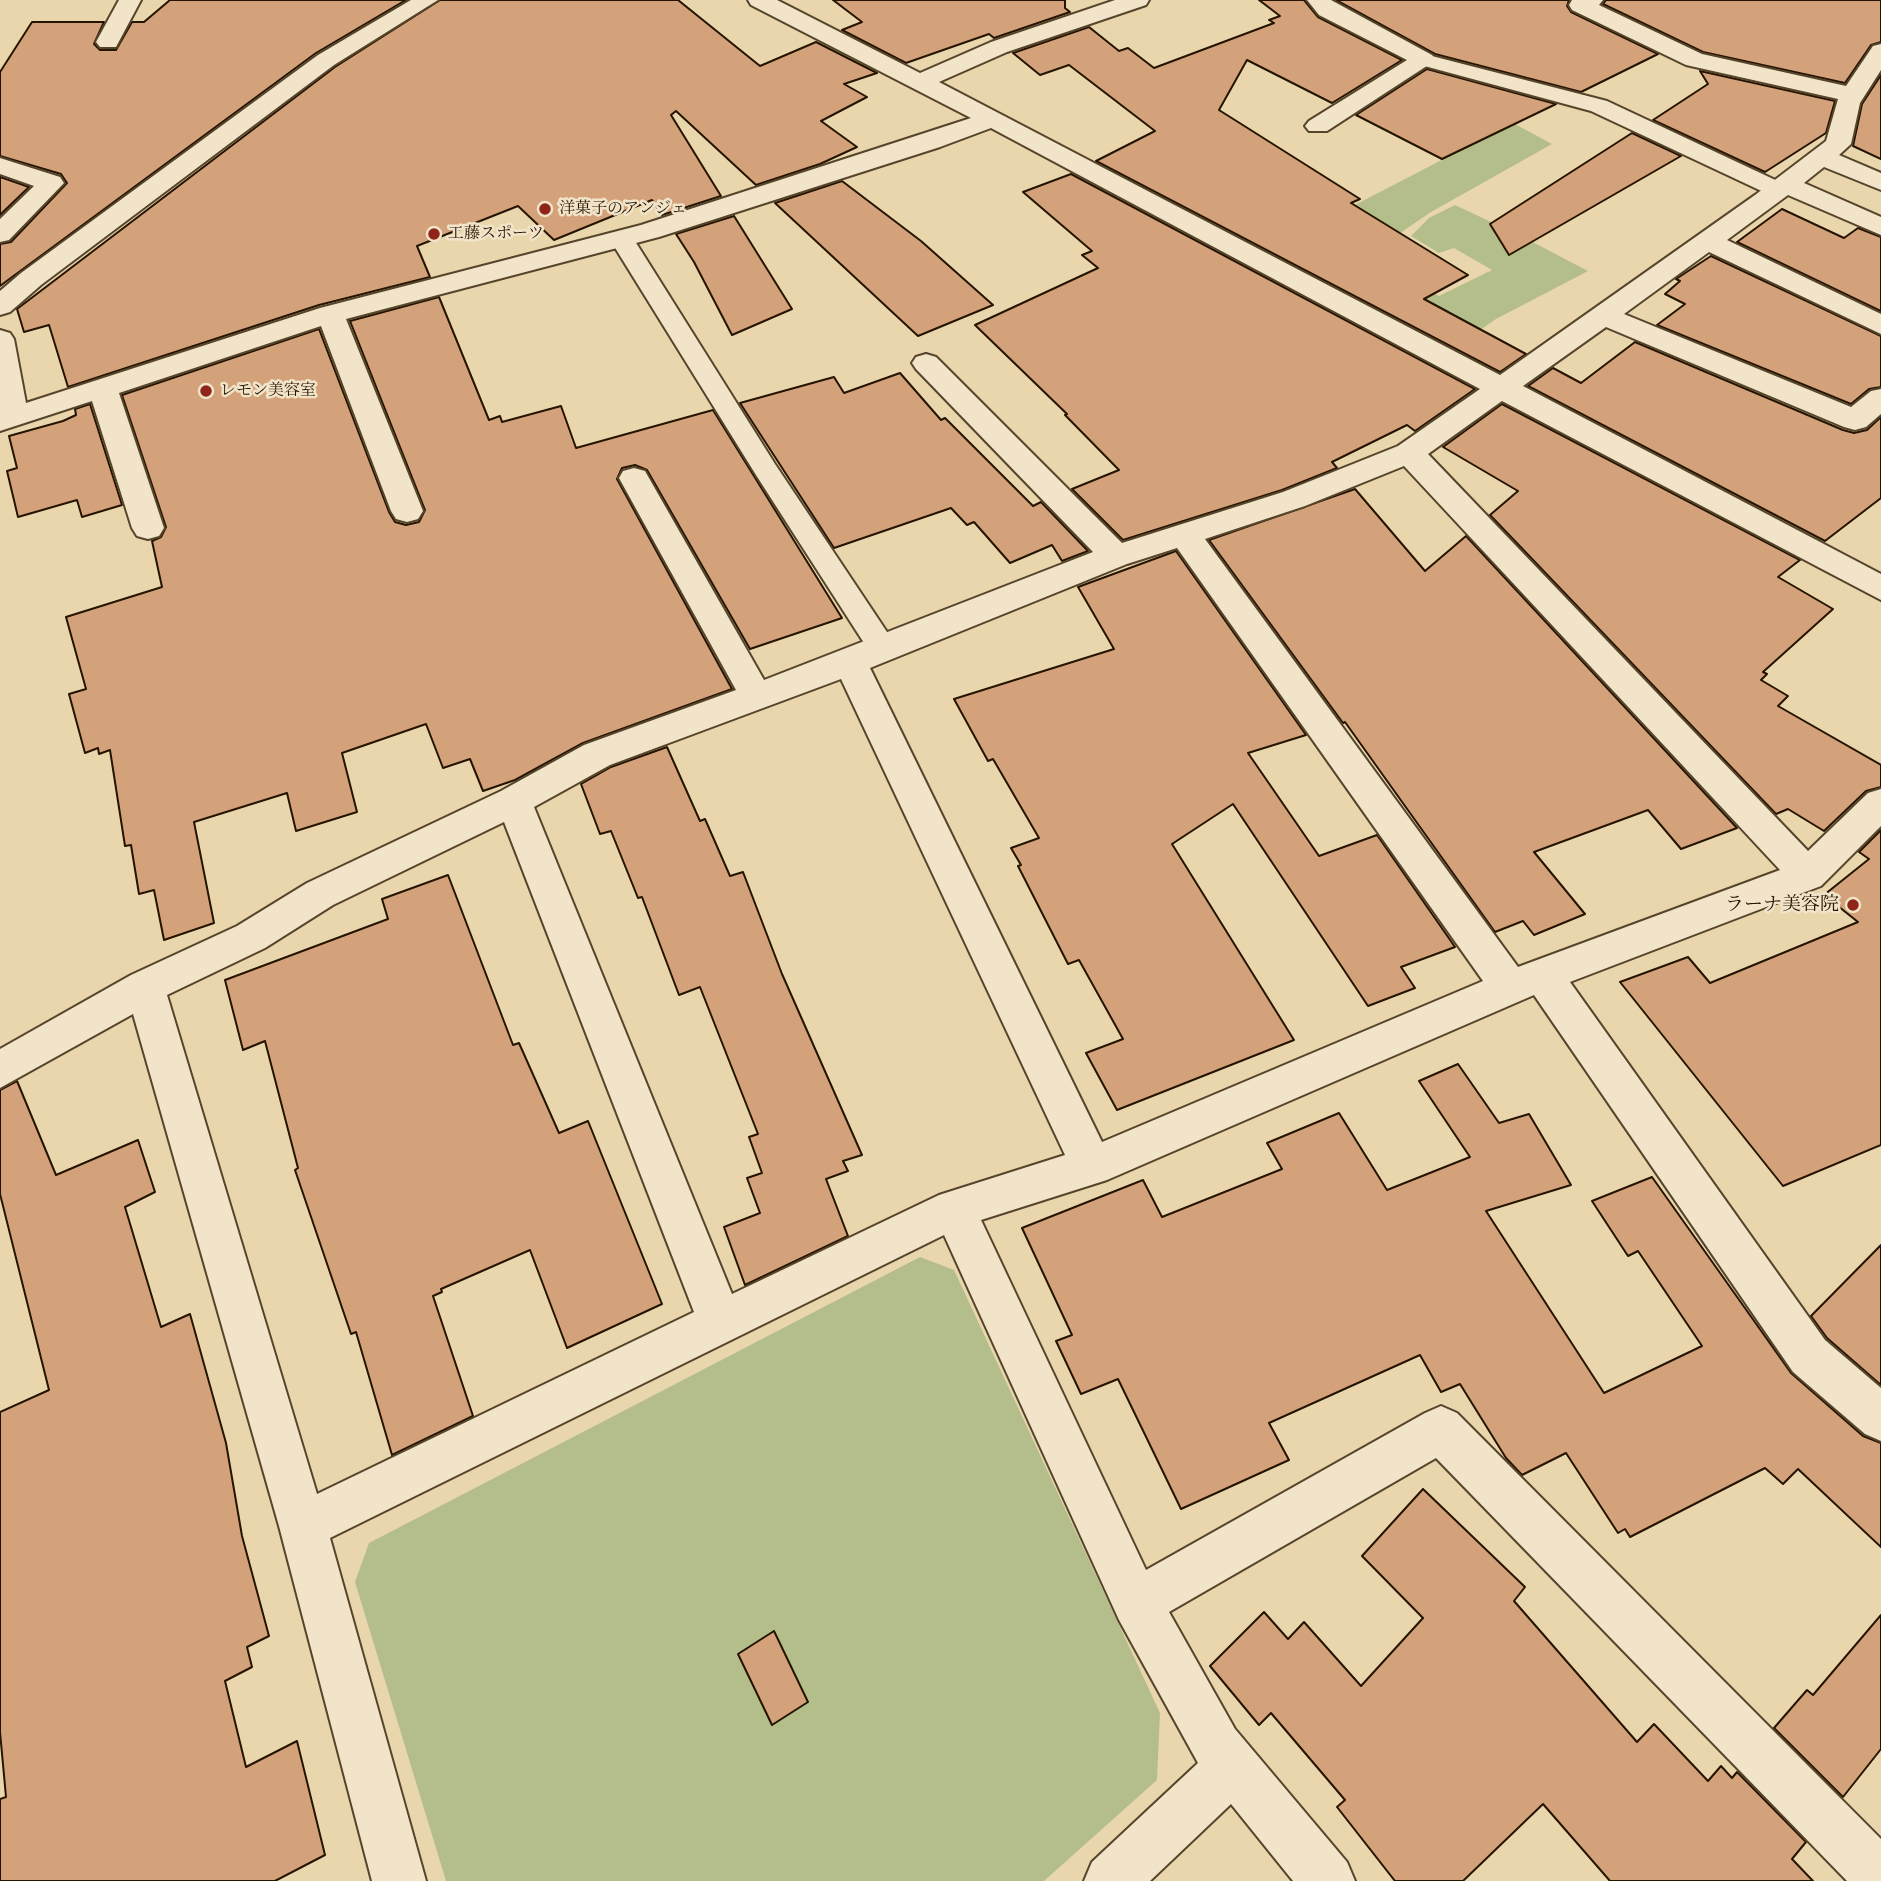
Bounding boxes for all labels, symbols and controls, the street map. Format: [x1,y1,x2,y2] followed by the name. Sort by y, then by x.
[559,199,687,219] place label: 洋菓子のアンジェ
[537,201,553,217] marker: 洋菓子のアンジェ
[448,224,544,244] place label: 工藤スポーツ
[426,226,442,242] marker: 工藤スポーツ
[220,381,316,401] place label: レモン美容室
[198,383,214,399] marker: レモン美容室
[1725,894,1839,916] place label: ラーナ美容院
[1845,897,1861,913] marker: ラーナ美容院

